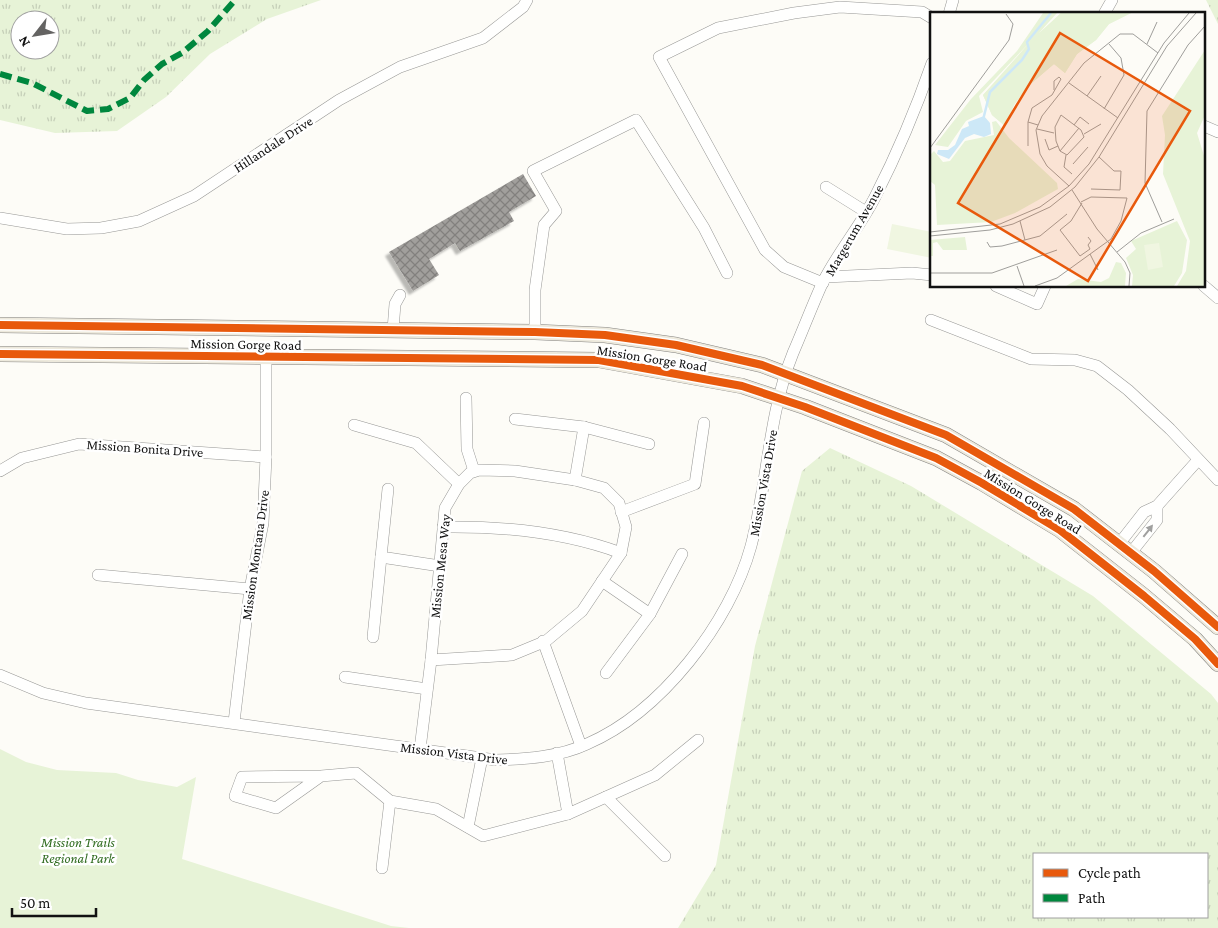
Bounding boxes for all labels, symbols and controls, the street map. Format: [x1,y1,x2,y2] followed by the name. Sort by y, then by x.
[10,10,60,60] north arrow
[930,12,1206,288] inset map
[14,33,33,50] text: N
[230,113,316,175] street label: Hillandale Drive
[821,181,887,279] street label: Margerum Avenue
[190,335,302,353] street label: Mission Gorge Road
[596,341,709,375] street label: Mission Gorge Road
[746,428,780,538] street label: Mission Vista Drive
[86,436,204,460] street label: Mission Bonita Drive
[982,465,1085,538] street label: Mission Gorge Road
[238,489,272,621] street label: Mission Montana Drive
[427,513,453,619] street label: Mission Mesa Way
[1143,525,1154,538] one-way arrow
[399,738,509,768] street label: Mission Vista Drive
[40,834,116,866] park label: Mission Trails Regional Park
[1033,853,1208,918] legend
[1078,865,1141,882] text: Cycle path
[12,886,96,918] scale bar
[1078,890,1105,906] text: Path
[20,895,50,911] text: 50 m

